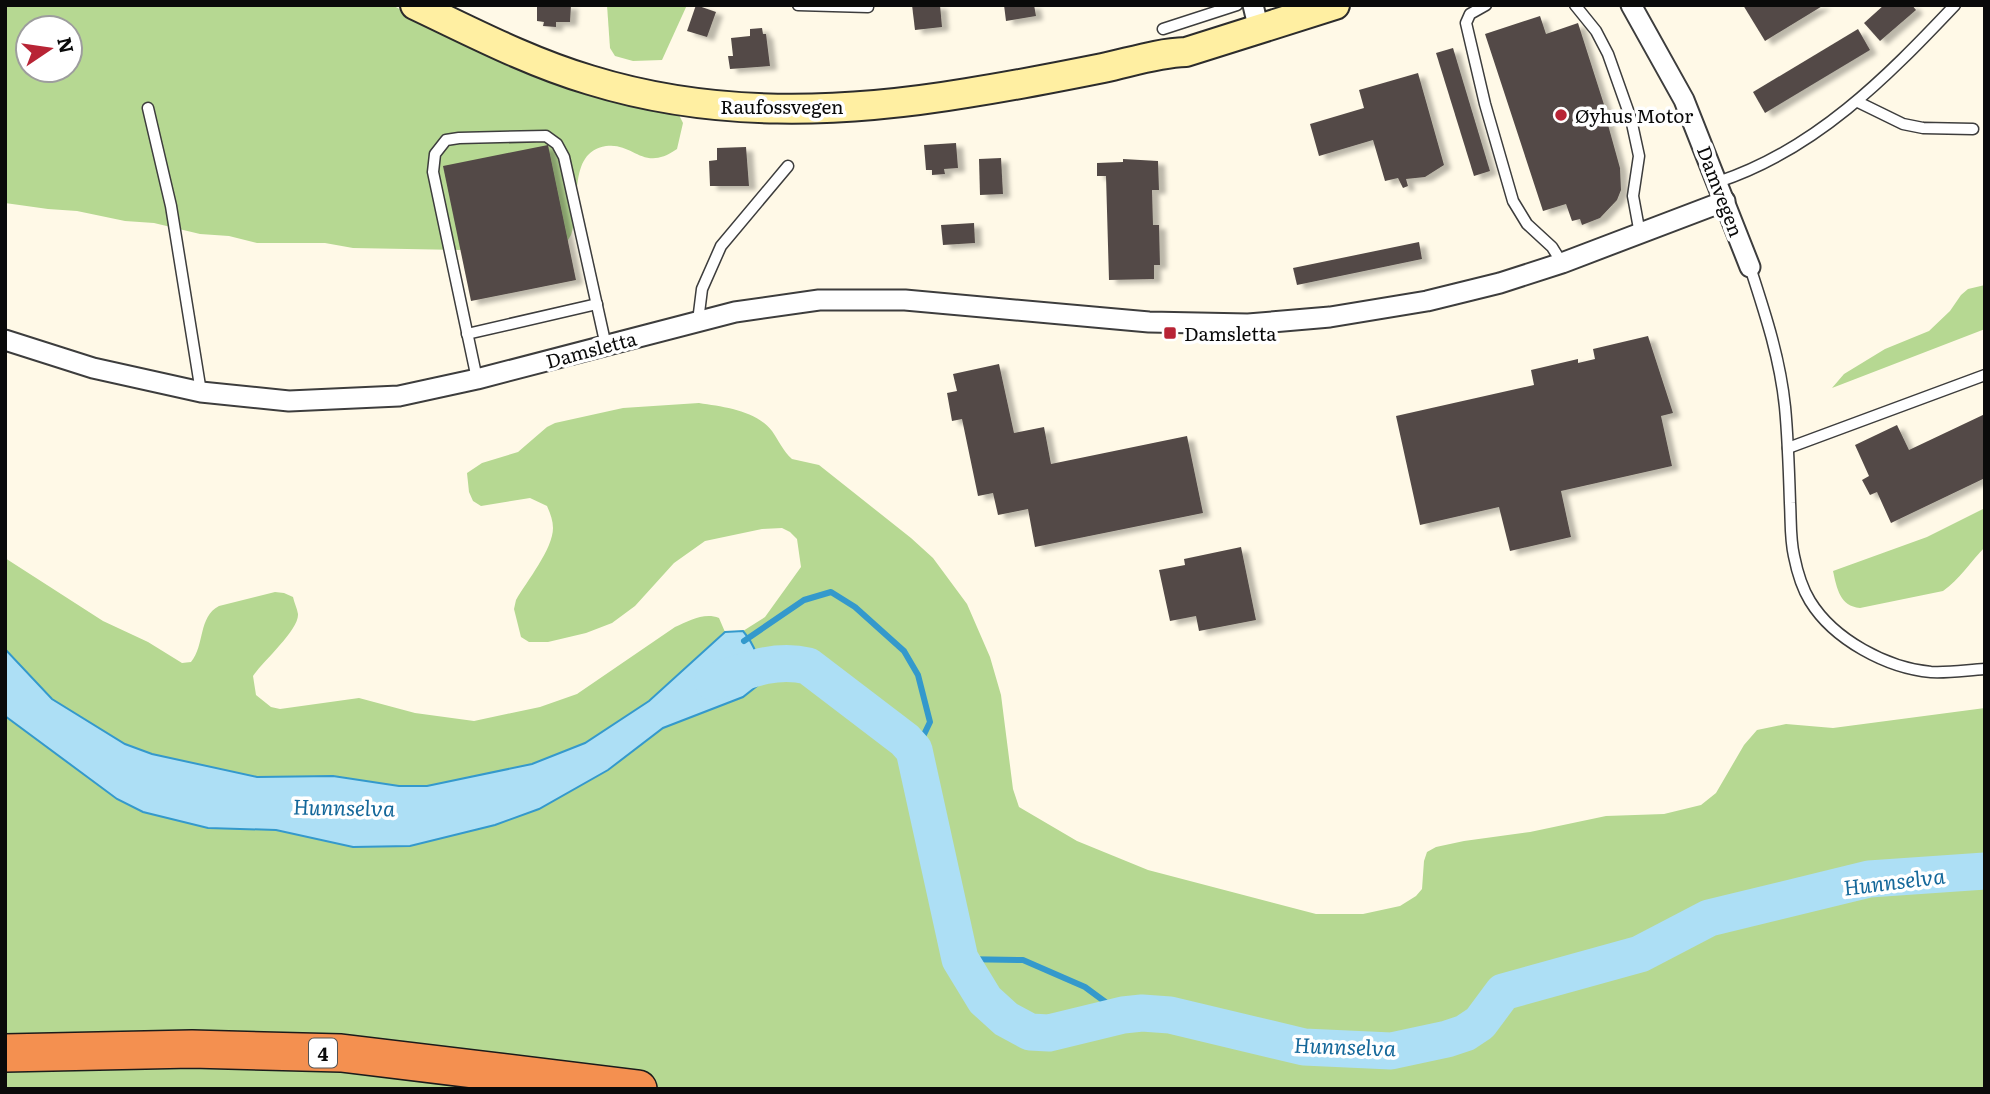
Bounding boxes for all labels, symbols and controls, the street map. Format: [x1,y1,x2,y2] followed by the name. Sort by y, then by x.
[14,14,84,84] north arrow
[51,34,82,56] text: N
[720,92,844,120] street label: Raufossvegen
[1575,101,1693,129] place label: Øyhus Motor
[1553,107,1569,123] marker: Øyhus Motor
[1691,141,1751,241] street label: Damvegen
[1184,319,1277,347] place label: Damsletta
[543,323,640,375] street label: Damsletta
[1162,325,1178,341] marker: Damsletta
[293,790,395,822] water label: Hunnselva
[1841,858,1947,902] water label: Hunnselva
[1293,1028,1397,1062] water label: Hunnselva
[309,1038,337,1068] road number: 4

